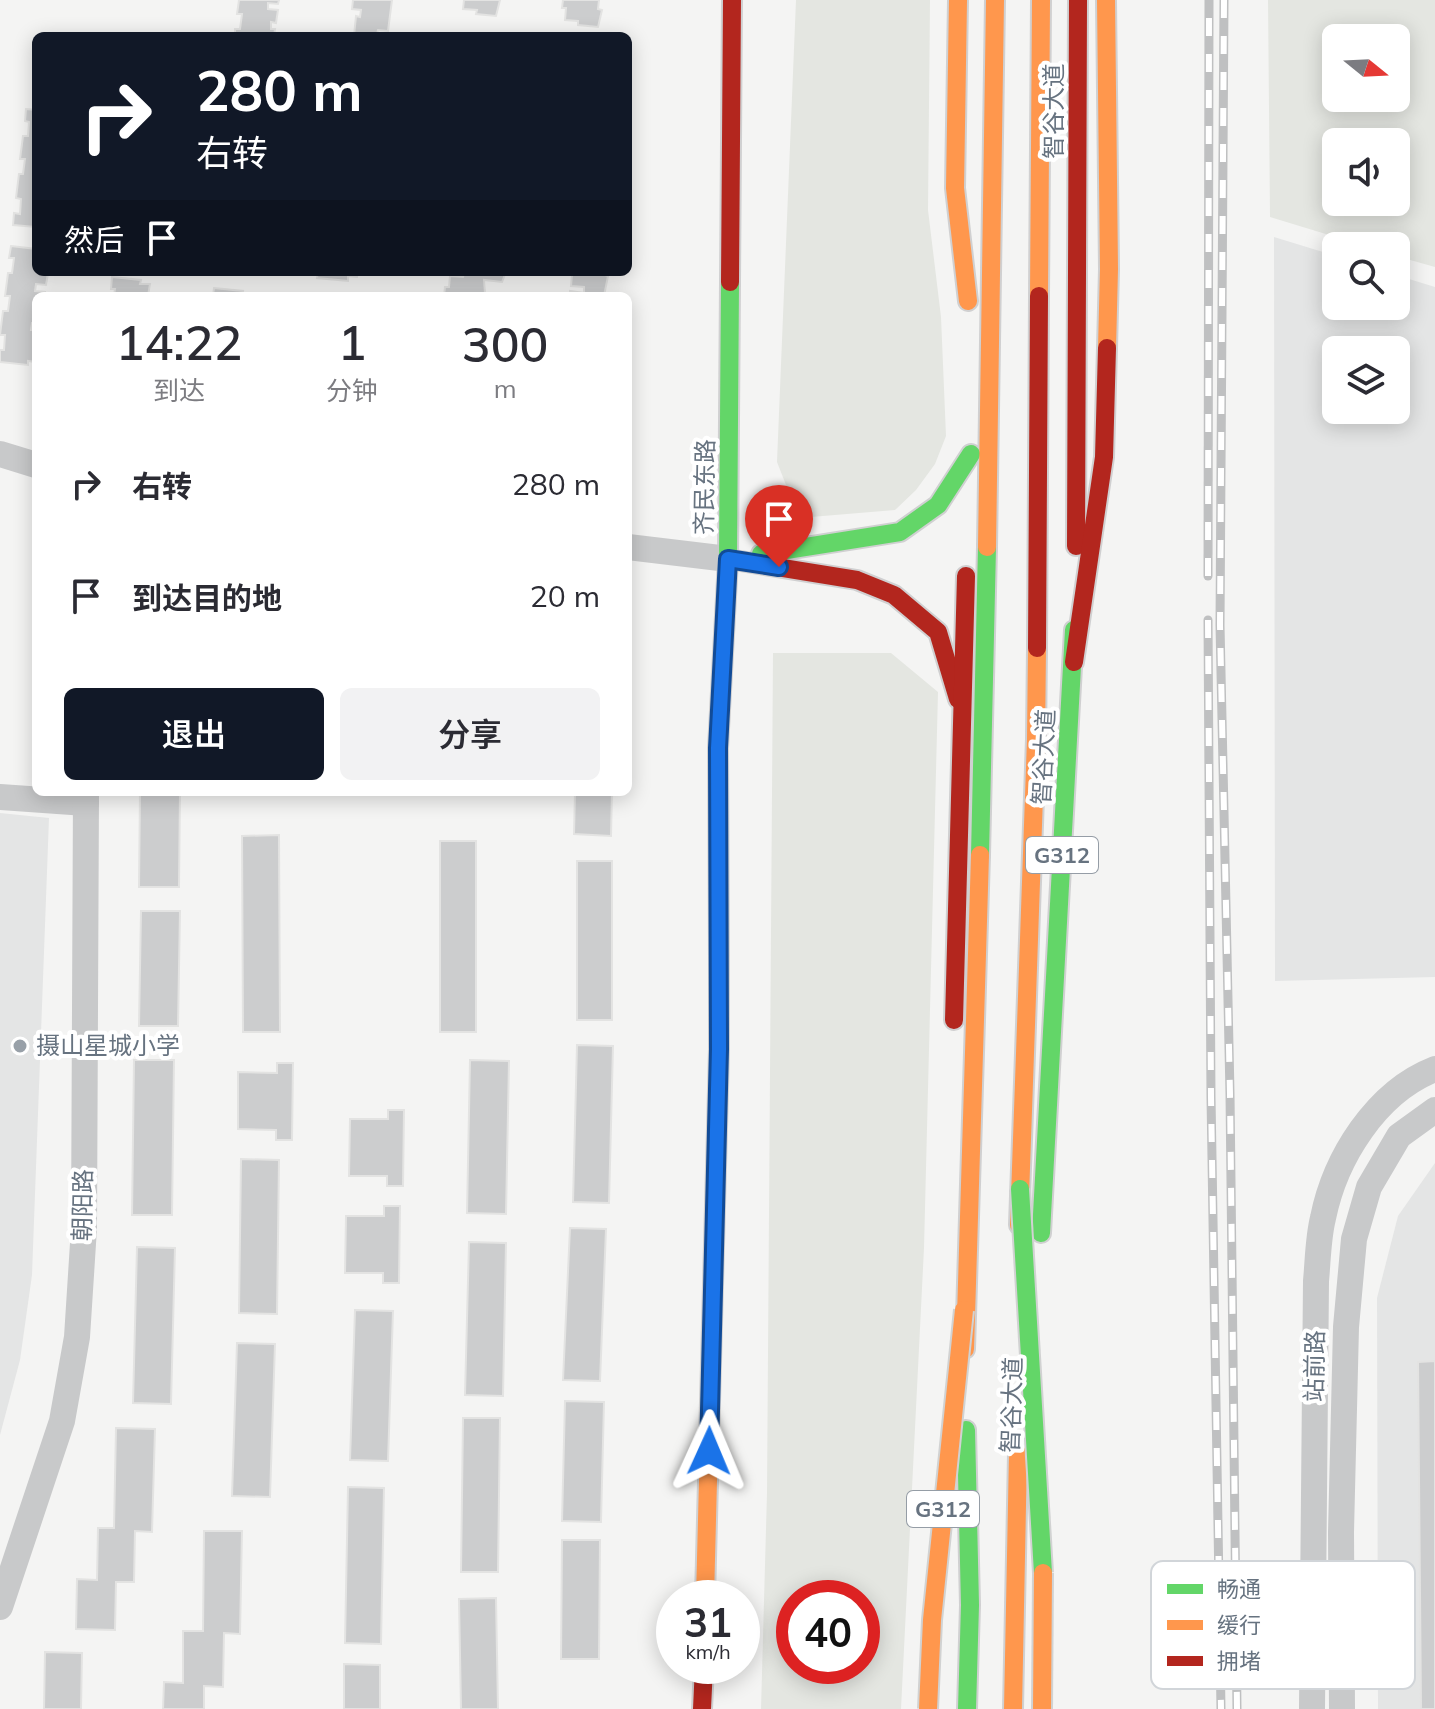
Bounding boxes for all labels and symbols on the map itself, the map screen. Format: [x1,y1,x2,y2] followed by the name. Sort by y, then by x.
[1322,24,1410,112] north arrow
[1038,63,1068,159] street label: 智谷大道
[688,439,720,535] street label: 齐民东路
[745,485,813,567] pin
[1026,708,1060,806] street label: 智谷大道
[1026,837,1098,873] road number: G312
[36,1030,180,1060] place label: 摄山星城小学
[11,1037,29,1055] marker: 摄山星城小学
[66,1169,98,1241] street label: 朝阳路
[1298,1330,1330,1402] street label: 站前路
[994,1356,1028,1453] street label: 智谷大道
[667,1409,751,1493] position arrow
[907,1491,979,1527] road number: G312
[1151,1561,1415,1689] legend
[1217,1575,1261,1603] text: 畅通
[776,1580,880,1684] speed limit sign: 40
[1217,1611,1261,1639] text: 缓行
[1217,1647,1261,1675] text: 拥堵

